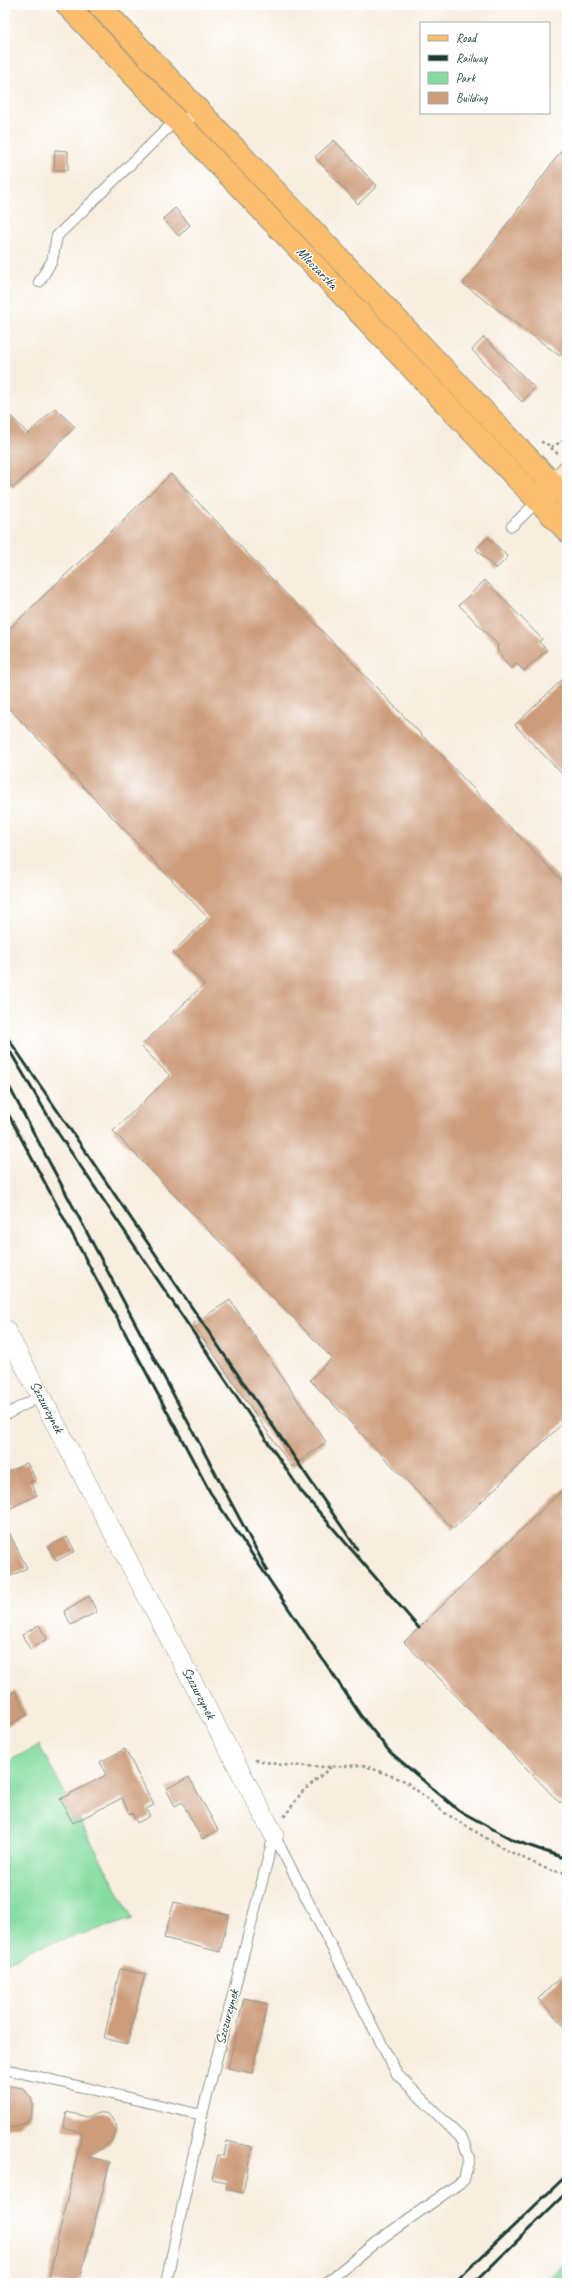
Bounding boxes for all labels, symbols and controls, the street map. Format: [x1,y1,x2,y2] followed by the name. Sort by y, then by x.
[420,22,550,114] legend
[456,30,478,46] text: Road
[456,50,488,66] text: Railway
[456,70,477,86] text: Park
[456,90,488,106] text: Building
[293,243,342,294] street label: Mleczarska
[26,1378,68,1437] street label: Szczurzynek
[178,1664,220,1723] street label: Szczurzynek
[212,1987,243,2046] street label: Szczurzynek

